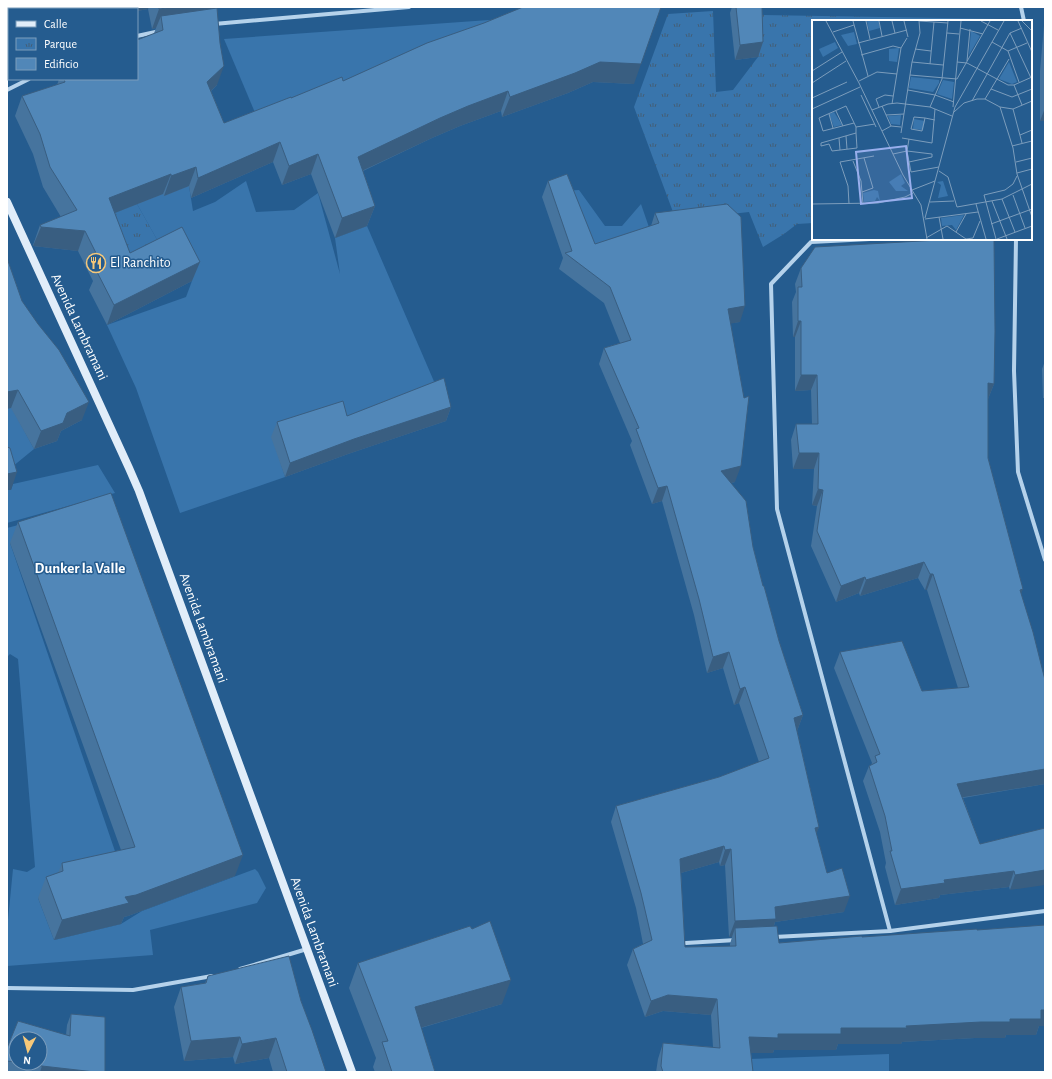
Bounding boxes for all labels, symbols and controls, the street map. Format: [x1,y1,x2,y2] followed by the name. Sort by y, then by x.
[8,8,138,80] legend
[44,18,67,30] text: Calle
[812,20,1032,240] inset map
[44,38,77,50] text: Parque
[44,58,79,70] text: Edificio
[85,252,107,274] restaurant icon: El Ranchito
[110,256,171,270] place label: El Ranchito
[48,272,110,382] street label: Avenida Lambramani
[35,561,125,576] district label: Dunker la Valle
[177,571,229,685] street label: Avenida Lambramani
[288,875,340,989] street label: Avenida Lambramani
[8,1031,48,1071] north arrow
[23,1055,31,1066] text: N

